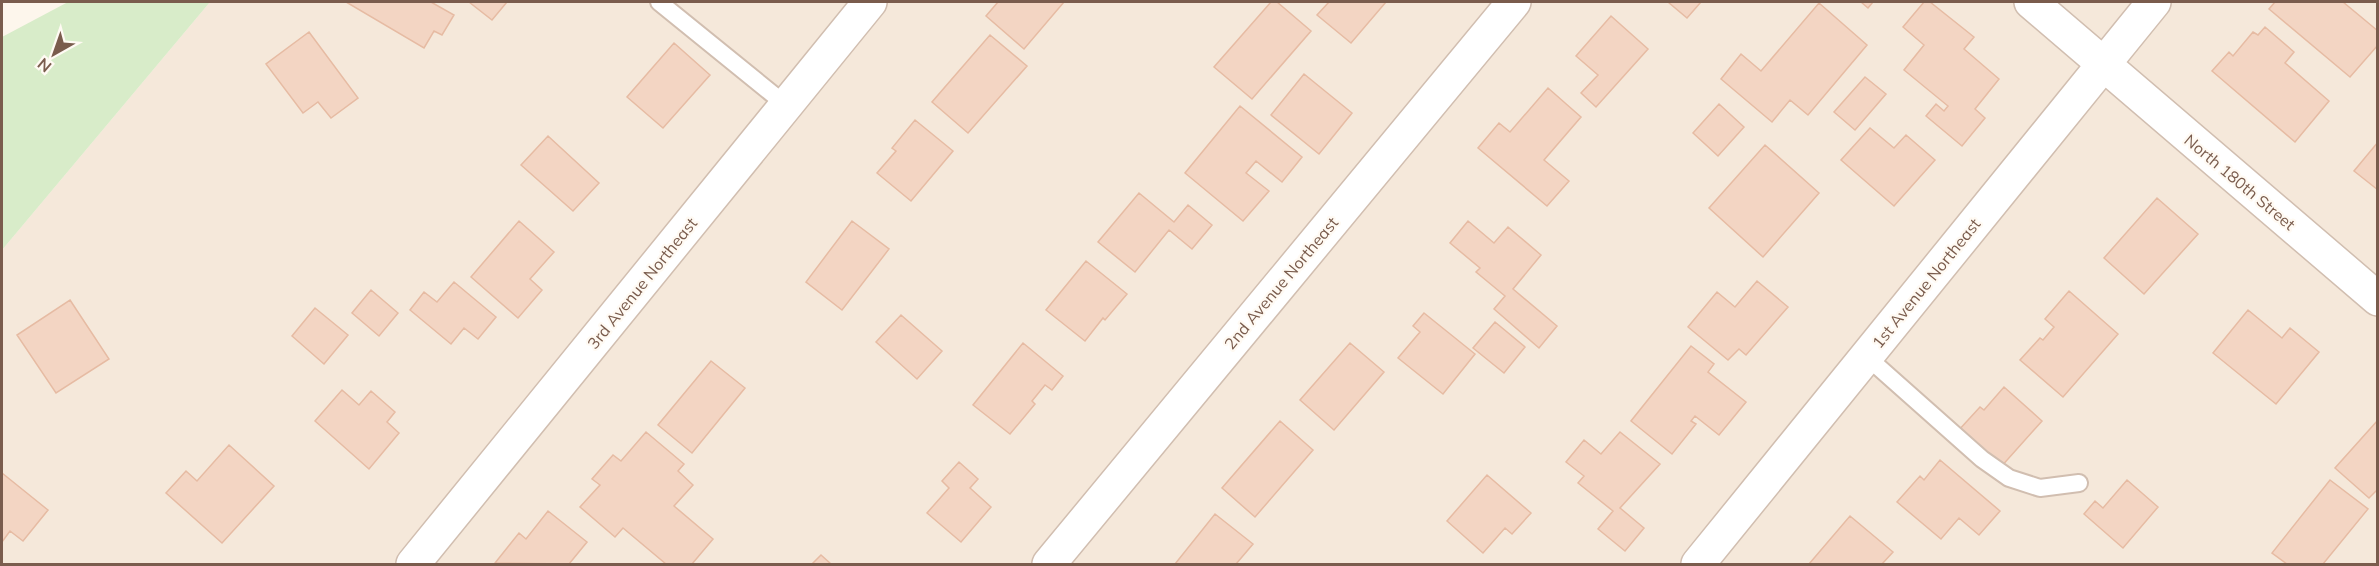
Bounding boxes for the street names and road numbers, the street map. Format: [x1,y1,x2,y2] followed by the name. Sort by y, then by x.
[2180,130,2300,234] street label: North 180th Street
[1220,212,1342,353] street label: 2nd Avenue Northeast
[583,213,701,353] street label: 3rd Avenue Northeast
[1868,214,1985,352] street label: 1st Avenue Northeast

